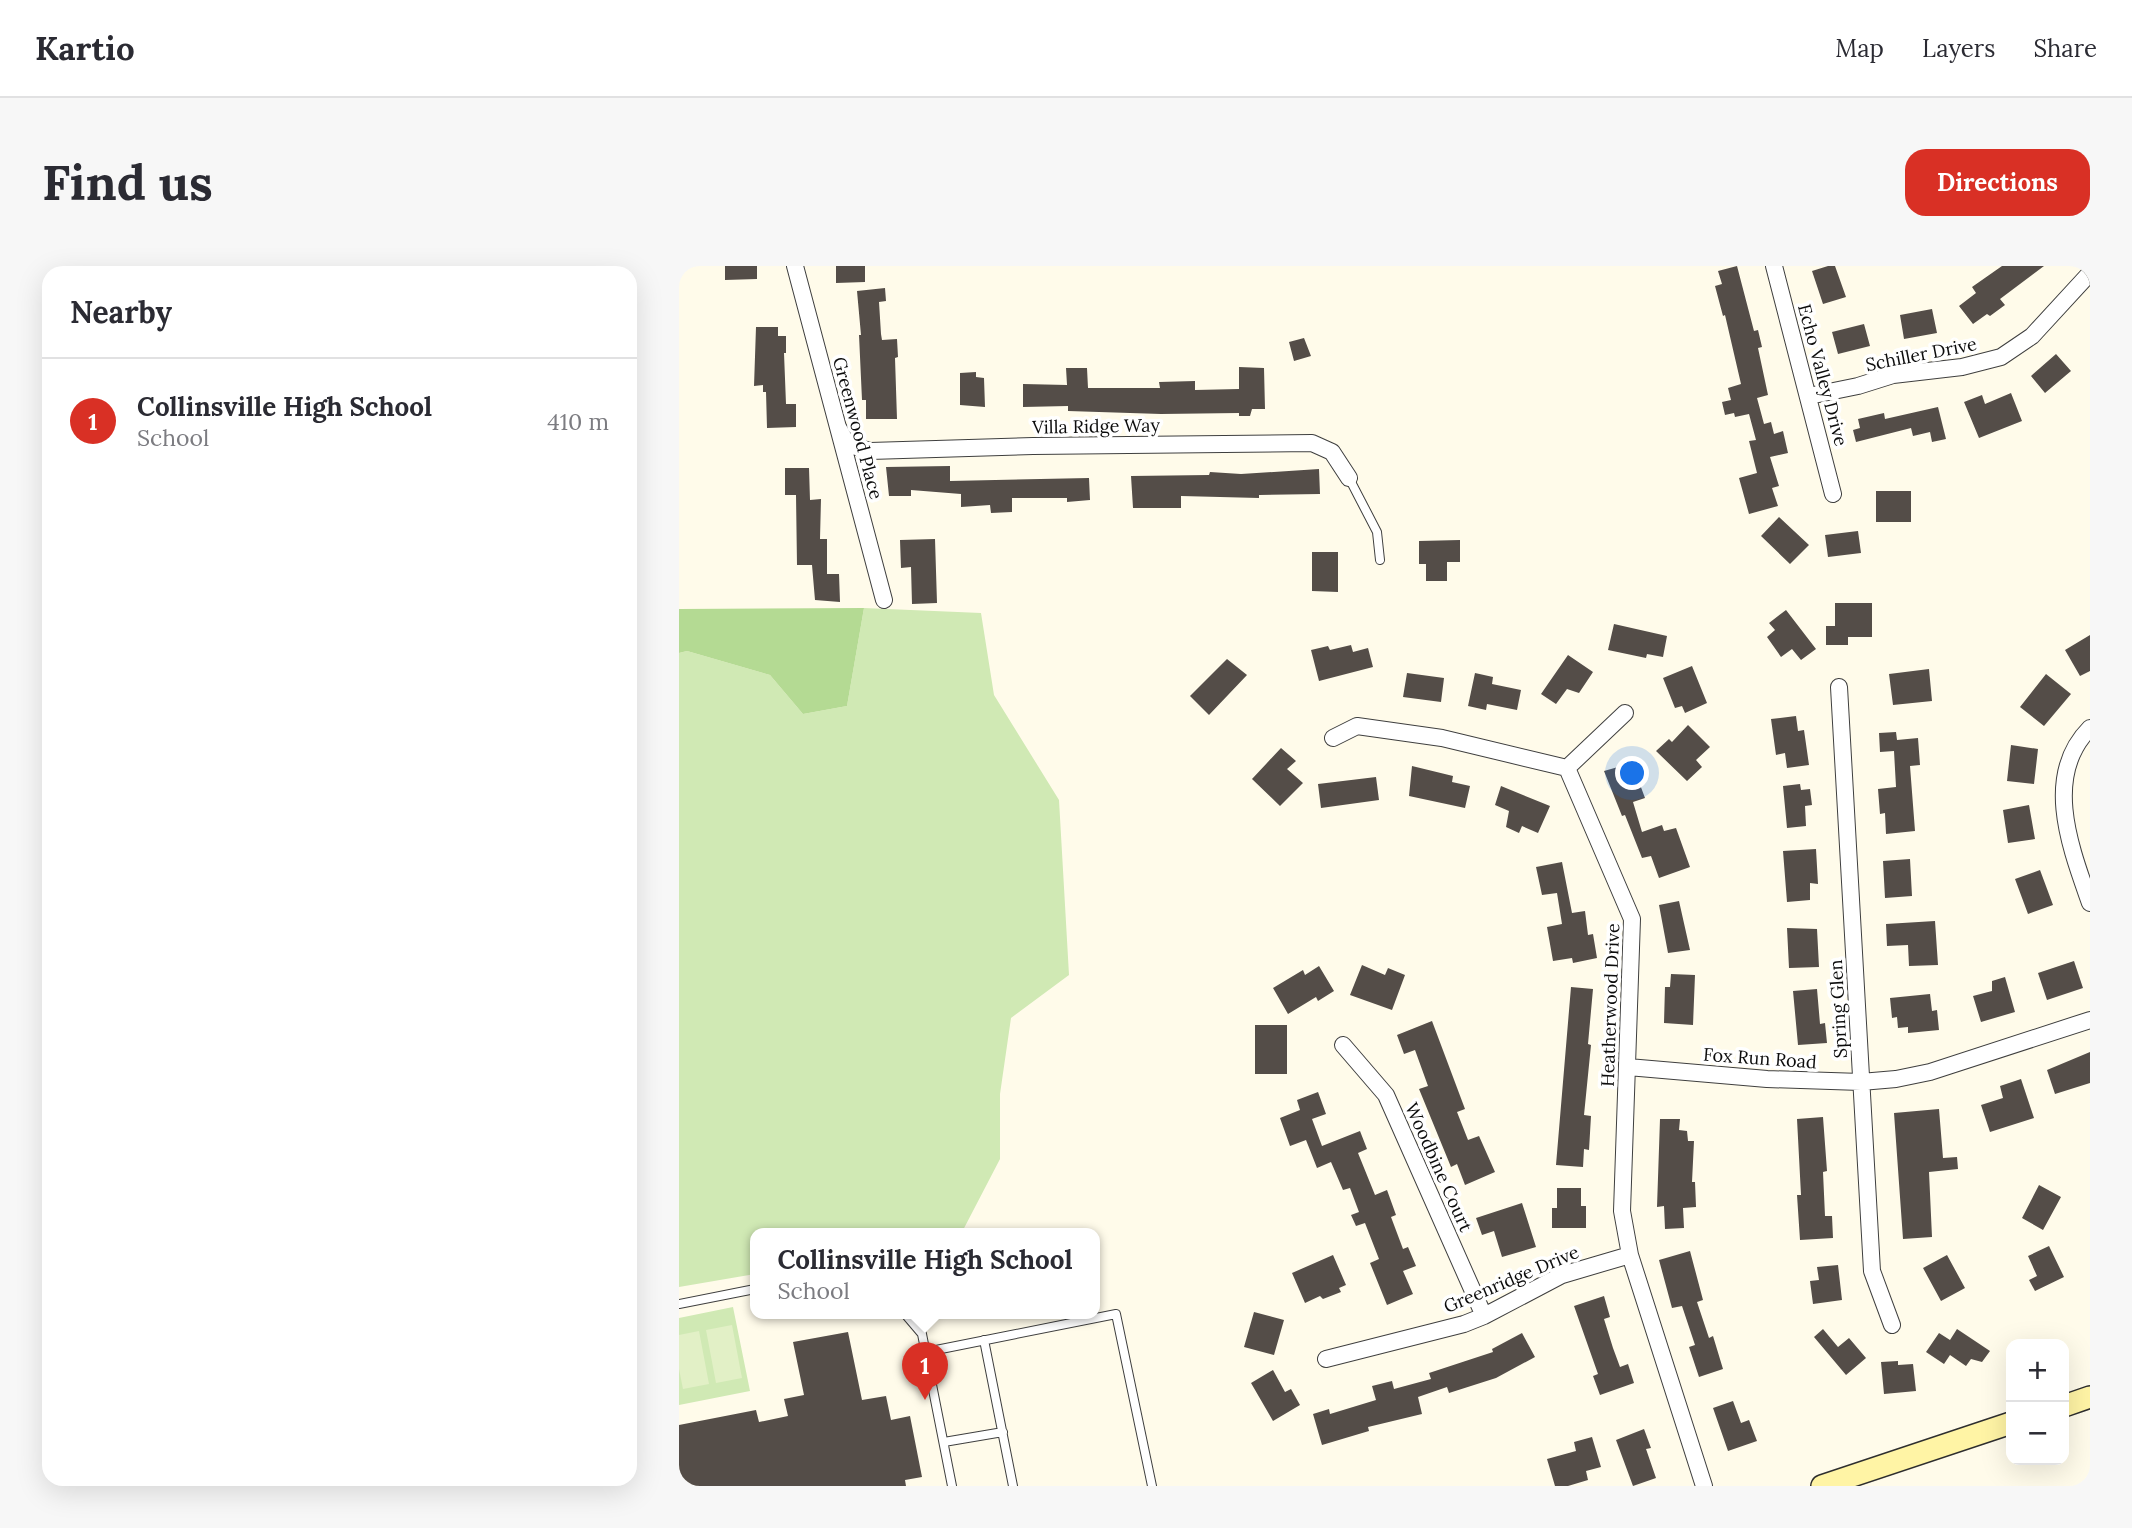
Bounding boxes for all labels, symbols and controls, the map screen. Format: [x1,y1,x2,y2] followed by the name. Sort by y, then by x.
[35,27,135,69] text: Kartio
[1835,33,1884,64] text: Map
[1922,33,1995,64] text: Layers
[2033,33,2097,64] text: Share
[1905,149,2090,216] button: Directions
[42,151,213,213] text: Find us
[70,293,172,331] text: Nearby
[1793,301,1853,449] street label: Echo Valley Drive
[1863,332,1979,376] street label: Schiller Drive
[828,354,888,502] street label: Greenwood Place
[137,390,432,423] text: Collinsville High School
[88,407,98,436] text: 1
[547,407,609,436] text: 410 m
[1031,413,1161,439] street label: Villa Ridge Way
[137,423,209,452] text: School
[1615,756,1649,790] your location
[1596,923,1624,1087] street label: Heatherwood Drive
[1824,959,1852,1059] street label: Spring Glen
[1702,1043,1818,1073] street label: Fox Run Road
[1400,1099,1478,1235] street label: Woodbine Court
[750,1228,1100,1319] popup
[1440,1240,1582,1318] street label: Greenridge Drive
[777,1243,1073,1276] text: Collinsville High School
[777,1276,850,1305] text: School
[2006,1339,2069,1465] map controls
[2006,1339,2069,1402] button: +
[902,1342,948,1400] pin: 1
[2006,1402,2069,1465] button: −

